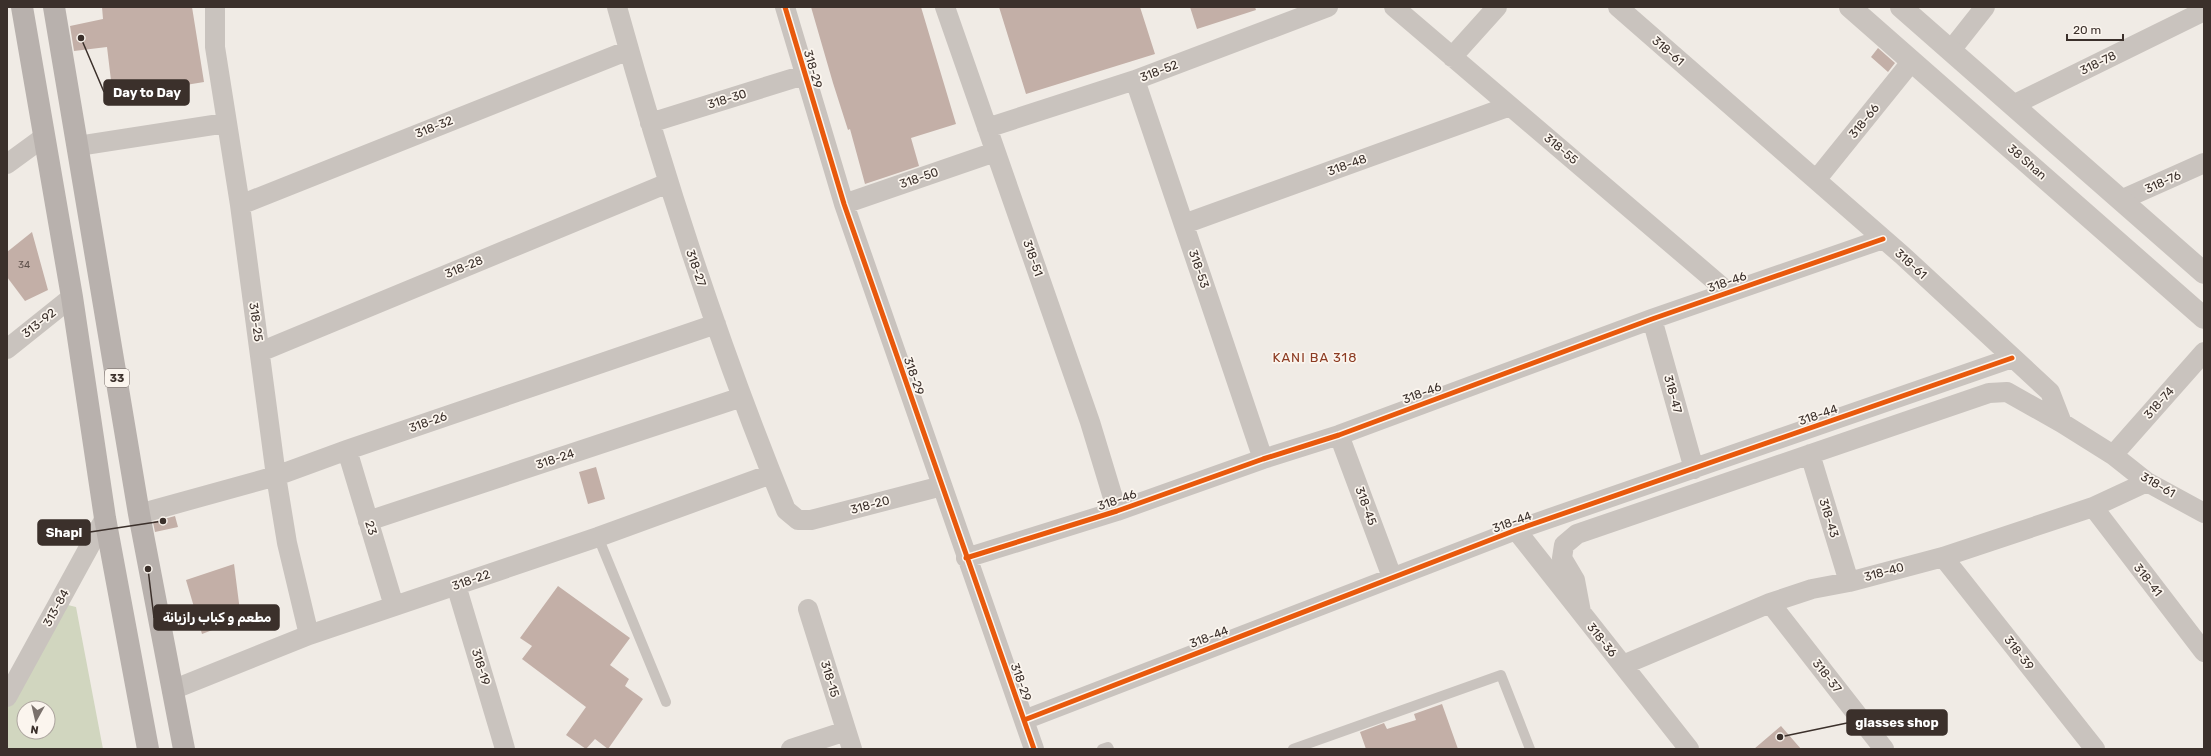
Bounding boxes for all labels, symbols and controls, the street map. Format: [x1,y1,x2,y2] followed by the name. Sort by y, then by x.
[2067,16,2123,42] scale bar
[2073,23,2101,37] text: 20 m
[1649,33,1687,69] street label: 318-61
[801,48,825,90] street label: 318-29
[2078,48,2118,78] street label: 318-78
[1138,57,1180,85] street label: 318-52
[104,80,189,105] callout: Day to Day
[113,85,181,100] text: Day to Day
[706,86,748,112] street label: 318-30
[1846,101,1882,141] street label: 318-66
[413,113,455,141] street label: 318-32
[1541,131,1581,167] street label: 318-55
[2005,141,2049,183] street label: 38 Shan
[1326,151,1368,179] street label: 318-48
[898,165,940,191] street label: 318-50
[2143,168,2183,196] street label: 318-76
[1020,238,1046,278] street label: 318-51
[1892,246,1930,282] street label: 318-61
[683,248,709,288] street label: 318-27
[1186,248,1212,290] street label: 318-53
[443,253,485,281] street label: 318-28
[18,259,30,271] house number: 34
[1706,269,1748,295] street label: 318-46
[246,302,266,342] street label: 318-25
[19,305,59,341] street label: 313-92
[1273,350,1357,365] district label: KANI BA 318
[901,355,927,397] street label: 318-29
[105,369,129,387] road number: 33
[1661,373,1685,415] street label: 318-47
[1401,380,1443,406] street label: 318-46
[2141,384,2177,422] street label: 318-74
[1797,402,1840,428] street label: 318-44
[407,409,449,435] street label: 318-26
[534,446,576,472] street label: 318-24
[2138,470,2178,500] street label: 318-61
[1353,485,1379,527] street label: 318-45
[1096,487,1138,513] street label: 318-46
[849,493,891,517] street label: 318-20
[1816,497,1842,539] street label: 318-43
[1491,508,1534,536] street label: 318-44
[362,519,380,537] street label: 23
[38,520,90,545] callout: Shapl
[46,525,82,540] text: Shapl
[1863,560,1905,584] street label: 318-40
[2131,561,2165,599] street label: 318-41
[450,567,492,593] street label: 318-22
[40,587,72,629] street label: 313-84
[154,605,279,630] callout: مطعم و كباب رازيانة
[163,610,271,626] text: مطعم و كباب رازيانة
[1584,620,1620,660] street label: 318-36
[1188,623,1231,651] street label: 318-44
[2001,633,2037,673] street label: 318-39
[469,647,493,687] street label: 318-19
[1810,656,1844,696] street label: 318-37
[818,659,842,699] street label: 318-15
[1008,661,1034,703] street label: 318-29
[16,700,56,740] north arrow
[1847,710,1947,735] callout: glasses shop
[1855,715,1939,730] text: glasses shop
[30,722,40,736] text: N

